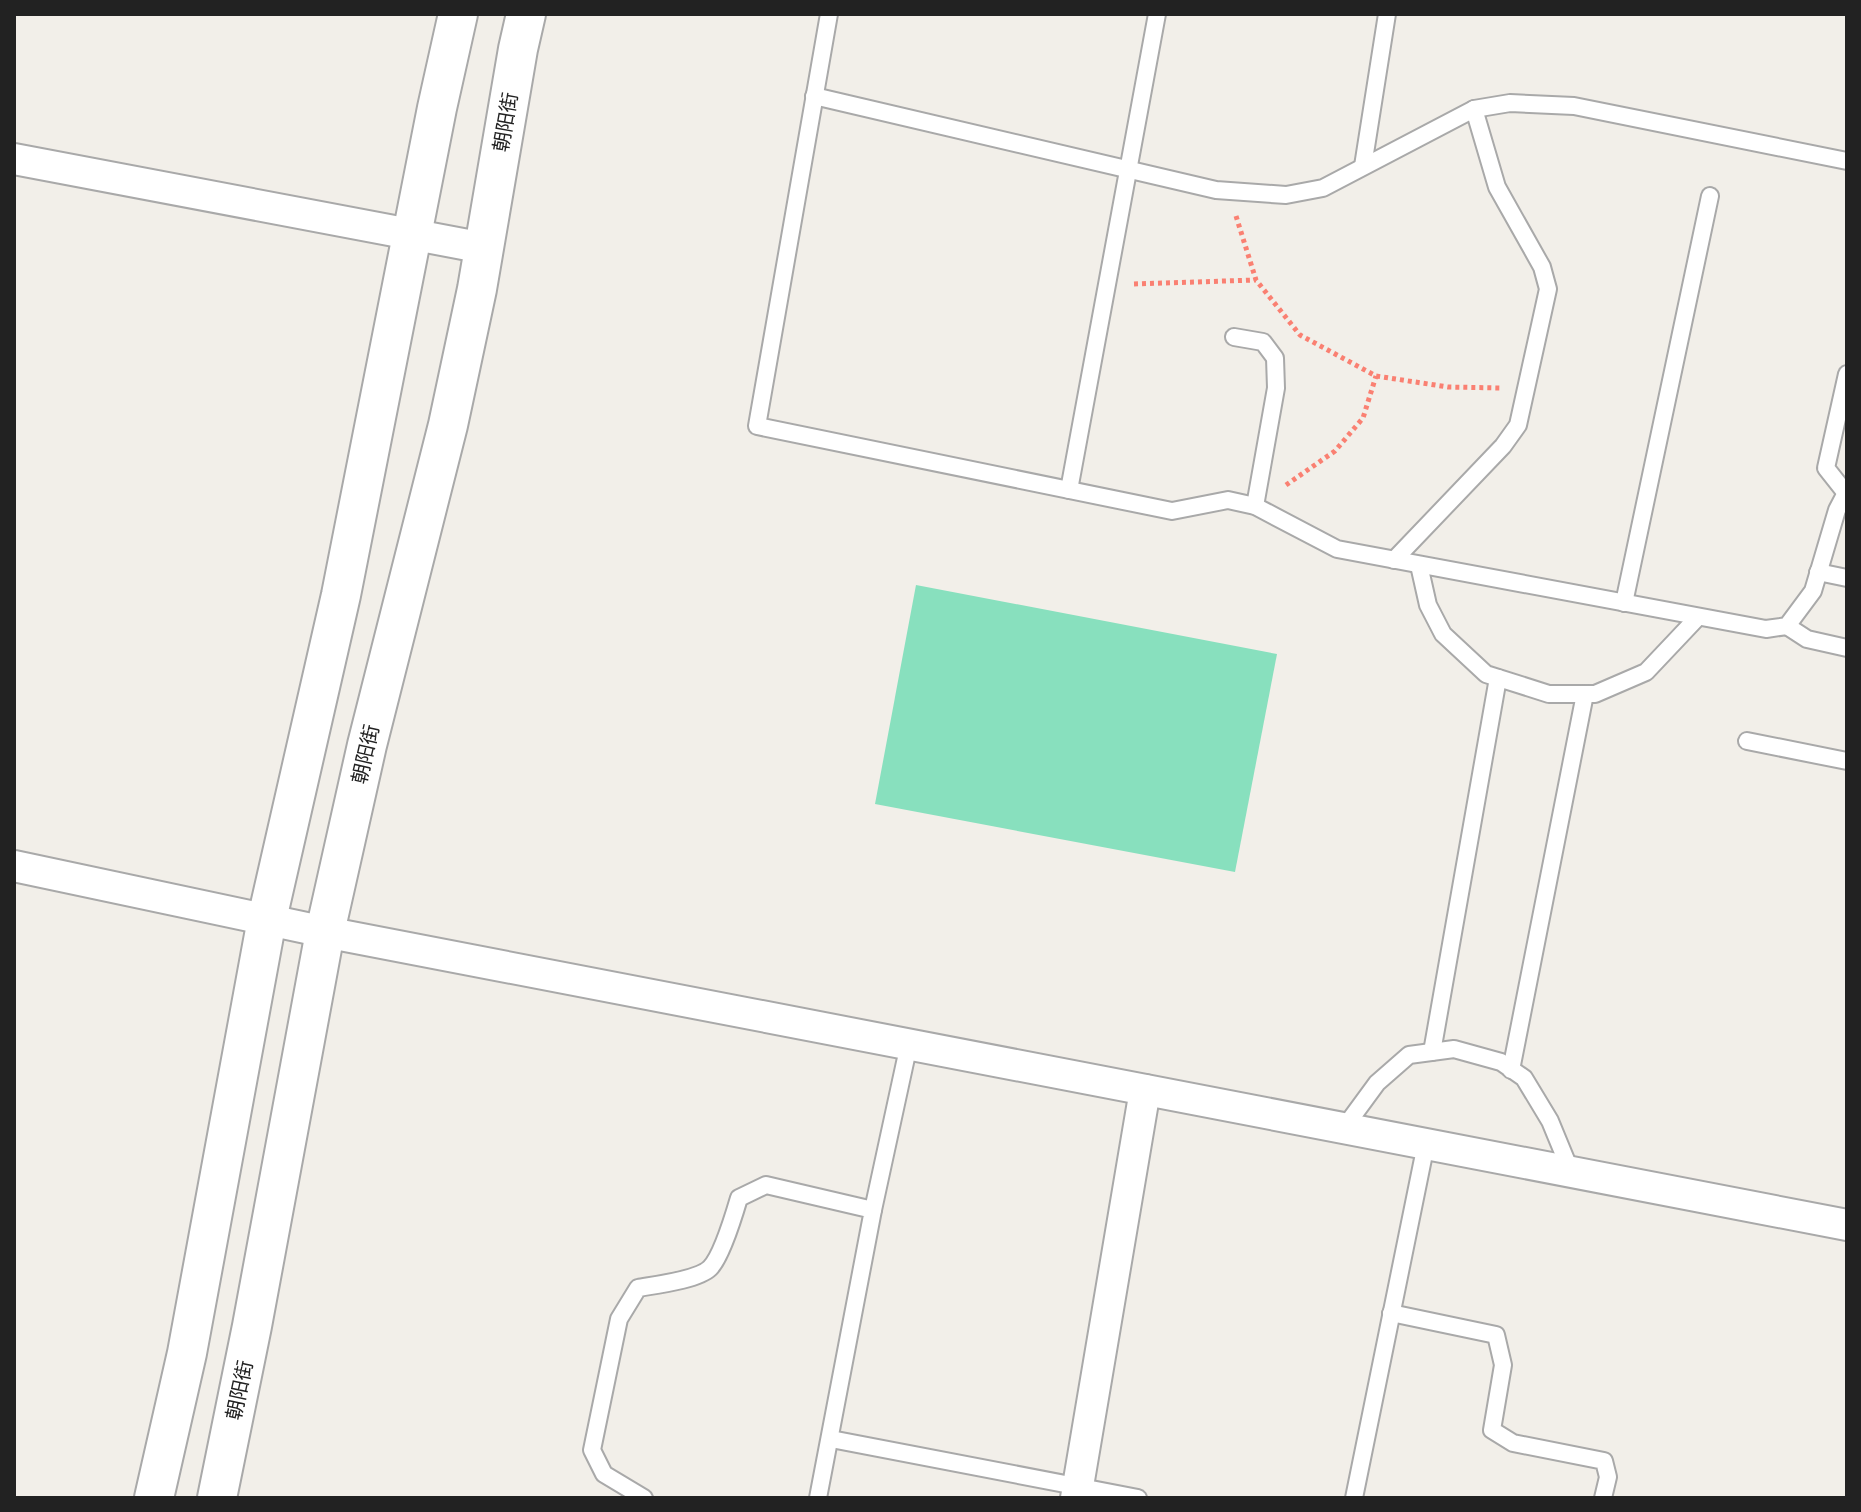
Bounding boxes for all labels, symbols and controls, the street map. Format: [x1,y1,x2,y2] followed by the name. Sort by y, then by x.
[486,90,524,154] street label: 朝阳街
[345,722,385,786] street label: 朝阳街
[220,1358,258,1422] street label: 朝阳街

